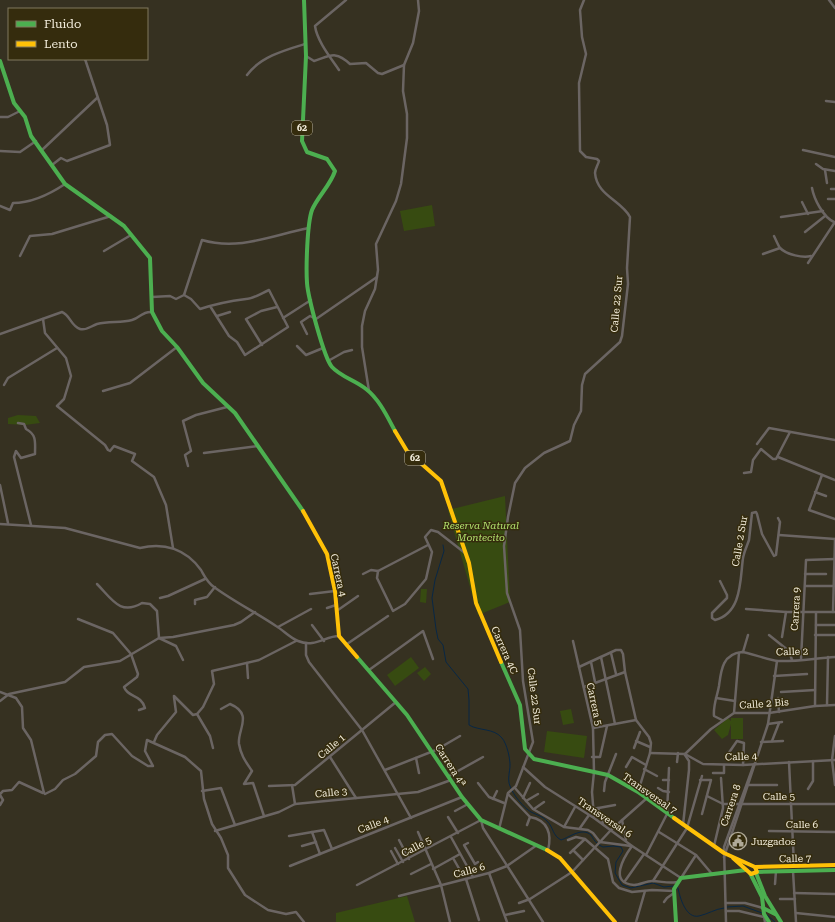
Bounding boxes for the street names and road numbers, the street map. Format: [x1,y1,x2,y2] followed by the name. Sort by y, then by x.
[292,121,312,135] road number: 62
[609,275,624,333] street label: Calle 22 Sur
[405,451,425,465] road number: 62
[730,515,749,567] street label: Calle 2 Sur
[329,553,349,598] street label: Carrera 4
[789,586,802,631] street label: Carrera 9
[489,625,520,676] street label: Carrera 4C
[776,645,809,658] street label: Calle 2
[526,667,543,725] street label: Calle 22 Sur
[585,682,605,727] street label: Carrera 5
[739,696,789,711] street label: Calle 2 Bis
[315,732,348,761] street label: Calle 1
[433,742,469,789] street label: Carrera 4ª
[725,750,758,763] street label: Calle 4
[620,771,679,816] street label: Transversal 7
[718,782,743,828] street label: Carrera 8
[314,786,348,799] street label: Calle 3
[763,791,796,802] street label: Calle 5
[575,795,635,840] street label: Transversal 6
[356,813,391,835] street label: Calle 4
[786,819,819,830] street label: Calle 6
[399,834,434,859] street label: Calle 5
[779,853,812,864] street label: Calle 7
[452,861,487,880] street label: Calle 6

